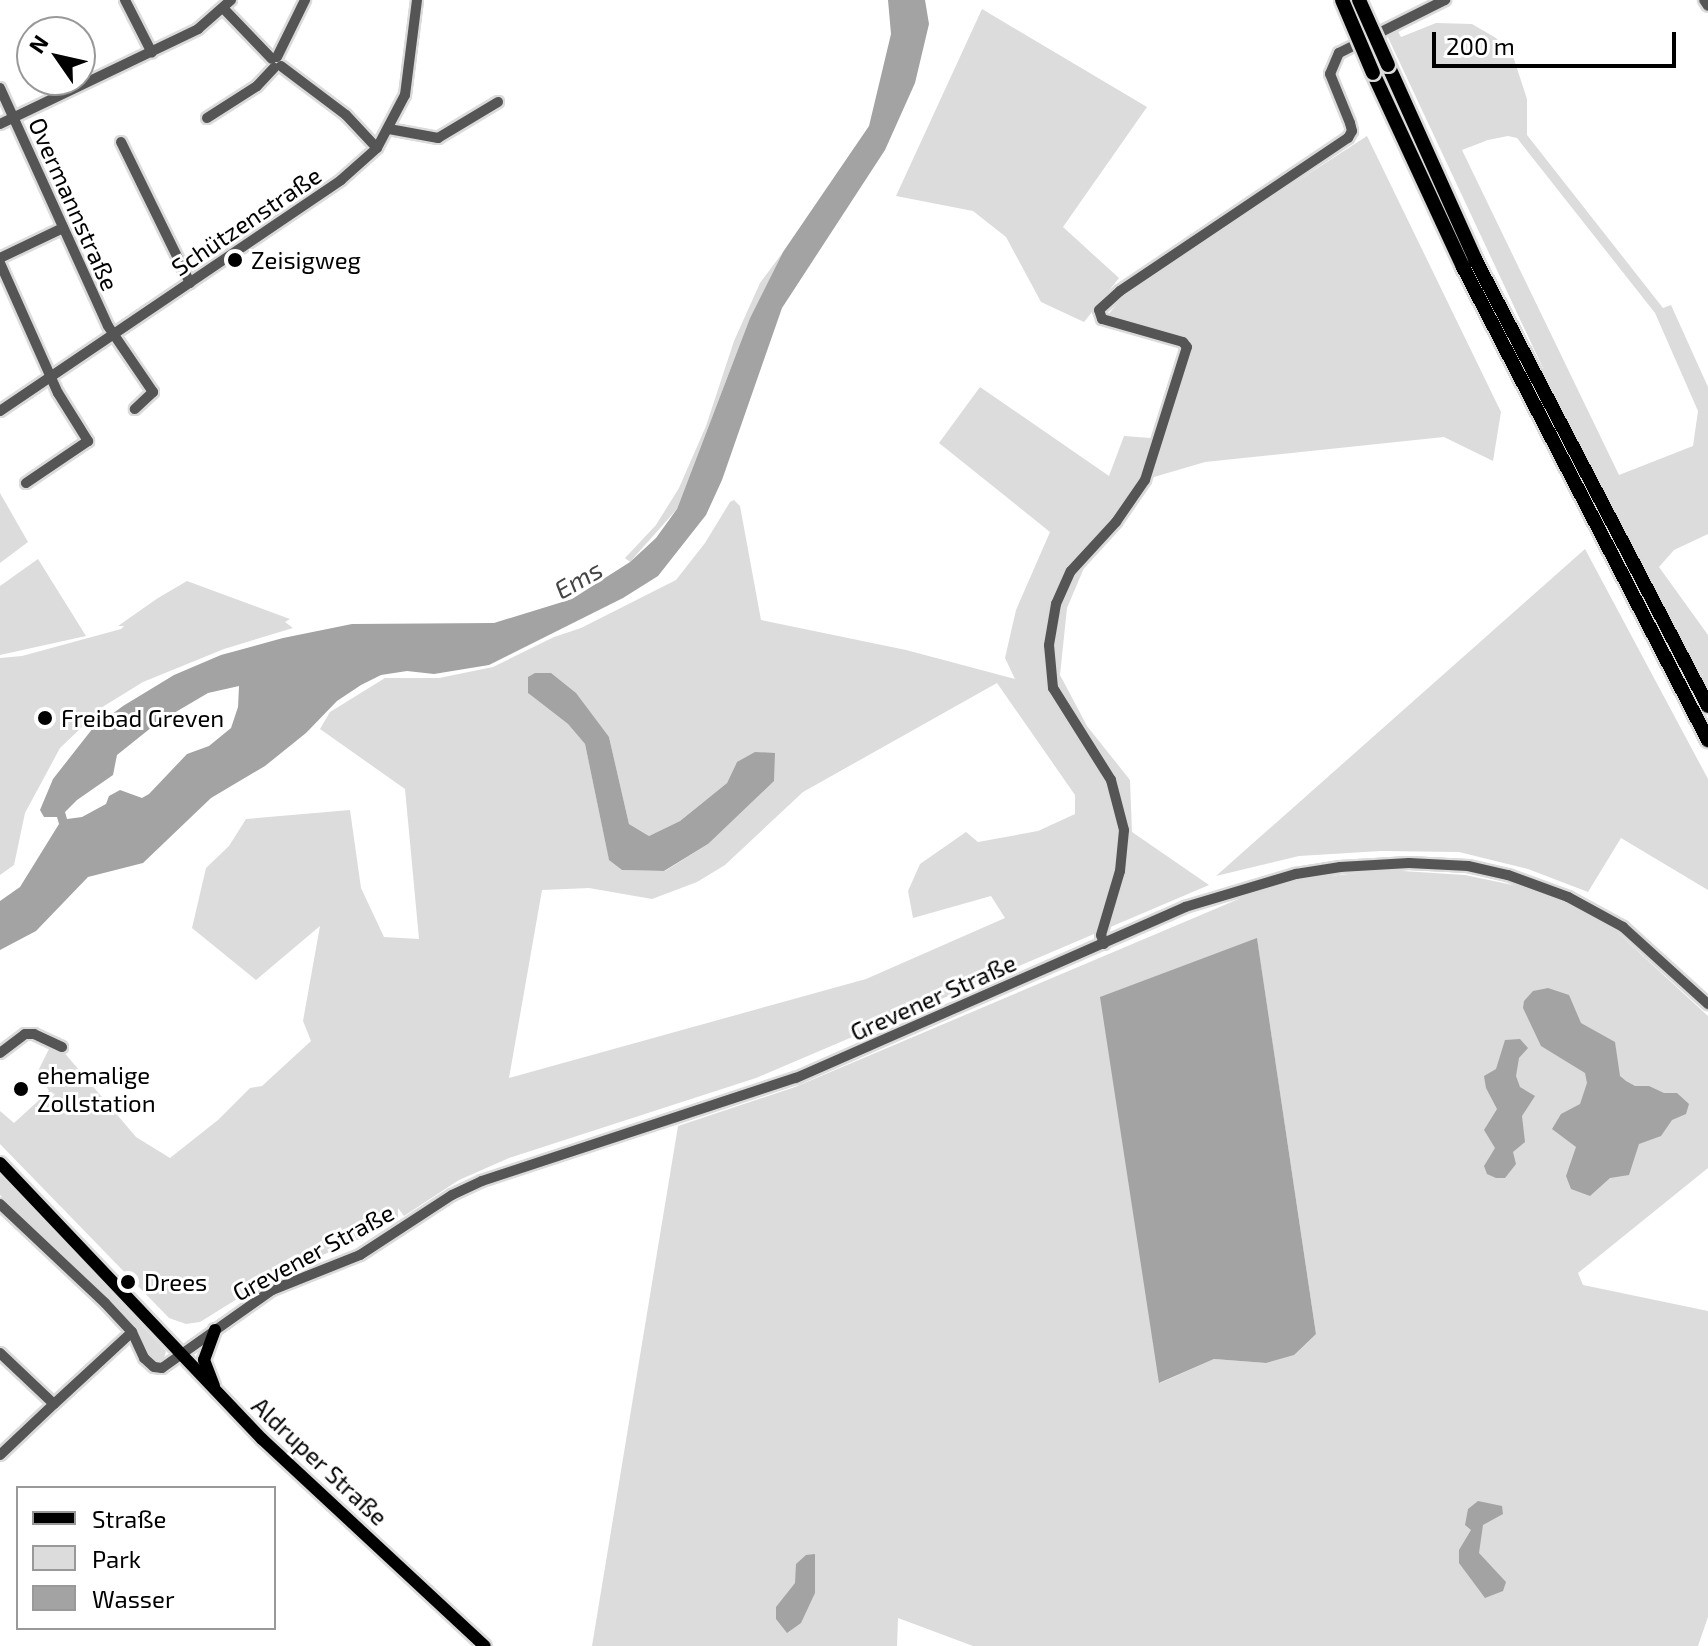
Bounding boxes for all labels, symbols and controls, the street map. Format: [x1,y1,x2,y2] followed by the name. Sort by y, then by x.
[16,16,96,96] north arrow
[1436,16,1680,66] scale bar
[23,30,53,58] text: N
[1446,31,1515,60] text: 200 m
[23,113,125,295] street label: Overmannstraße
[166,160,326,282] street label: Schützenstraße
[251,246,361,274] place label: Zeisigweg
[226,251,244,269] marker: Zeisigweg
[548,553,608,605] water label: Ems
[61,704,224,732] place label: Freibad Greven
[36,709,54,727] marker: Freibad Greven
[845,947,1021,1047] street label: Grevener Straße
[37,1061,156,1117] place label: ehemalige Zollstation
[12,1080,30,1098] marker: ehemalige Zollstation
[227,1197,399,1307] street label: Grevener Straße
[144,1268,207,1296] place label: Drees
[119,1273,137,1291] marker: Drees
[246,1391,394,1531] street label: Aldruper Straße
[16,1486,276,1630] legend
[92,1504,166,1533] text: Straße
[92,1544,141,1573] text: Park
[92,1584,175,1613] text: Wasser

